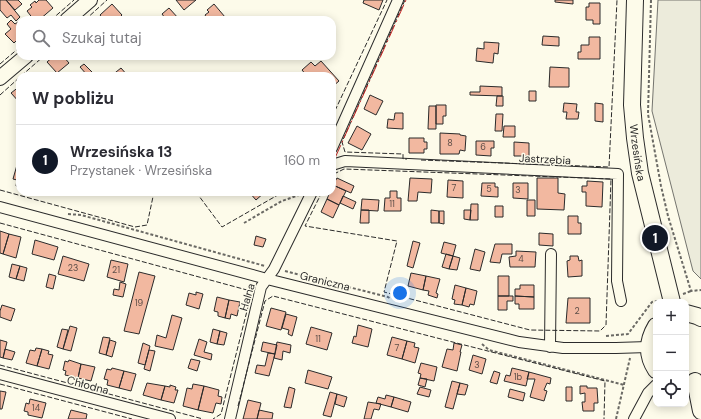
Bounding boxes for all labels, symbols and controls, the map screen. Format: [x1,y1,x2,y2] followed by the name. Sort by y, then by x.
[16,16,336,60] search box
[30,27,52,49] icon: search
[62,28,142,48] text: Szukaj tutaj
[32,87,114,109] text: W pobliżu
[627,124,649,183] street label: Wrzesińska
[447,137,453,149] house number: 8
[480,141,486,153] house number: 6
[70,142,172,162] text: Wrzesińska 13
[519,151,571,167] street label: Jastrzębia
[43,152,47,169] text: 1
[284,152,320,169] text: 160 m
[70,162,212,179] text: Przystanek · Wrzesińska
[452,182,457,194] house number: 7
[486,183,492,195] house number: 5
[515,184,521,196] house number: 3
[389,198,395,210] house number: 11
[642,223,668,253] pin: 1
[518,253,524,265] house number: 4
[68,262,78,274] house number: 23
[112,264,120,276] house number: 21
[299,268,351,294] street label: Graniczna
[236,281,258,313] street label: Halna
[390,283,410,303] your location
[135,297,144,309] house number: 19
[653,299,689,407] map controls
[653,299,689,335] button: +
[574,305,580,317] house number: 2
[315,333,321,345] house number: 11
[653,335,689,371] button: −
[395,342,400,354] house number: 7
[474,359,480,371] house number: 3
[514,371,523,383] house number: 1b
[653,371,689,407] button: locate
[66,373,110,397] street label: Chłodna
[32,402,41,414] house number: 14

